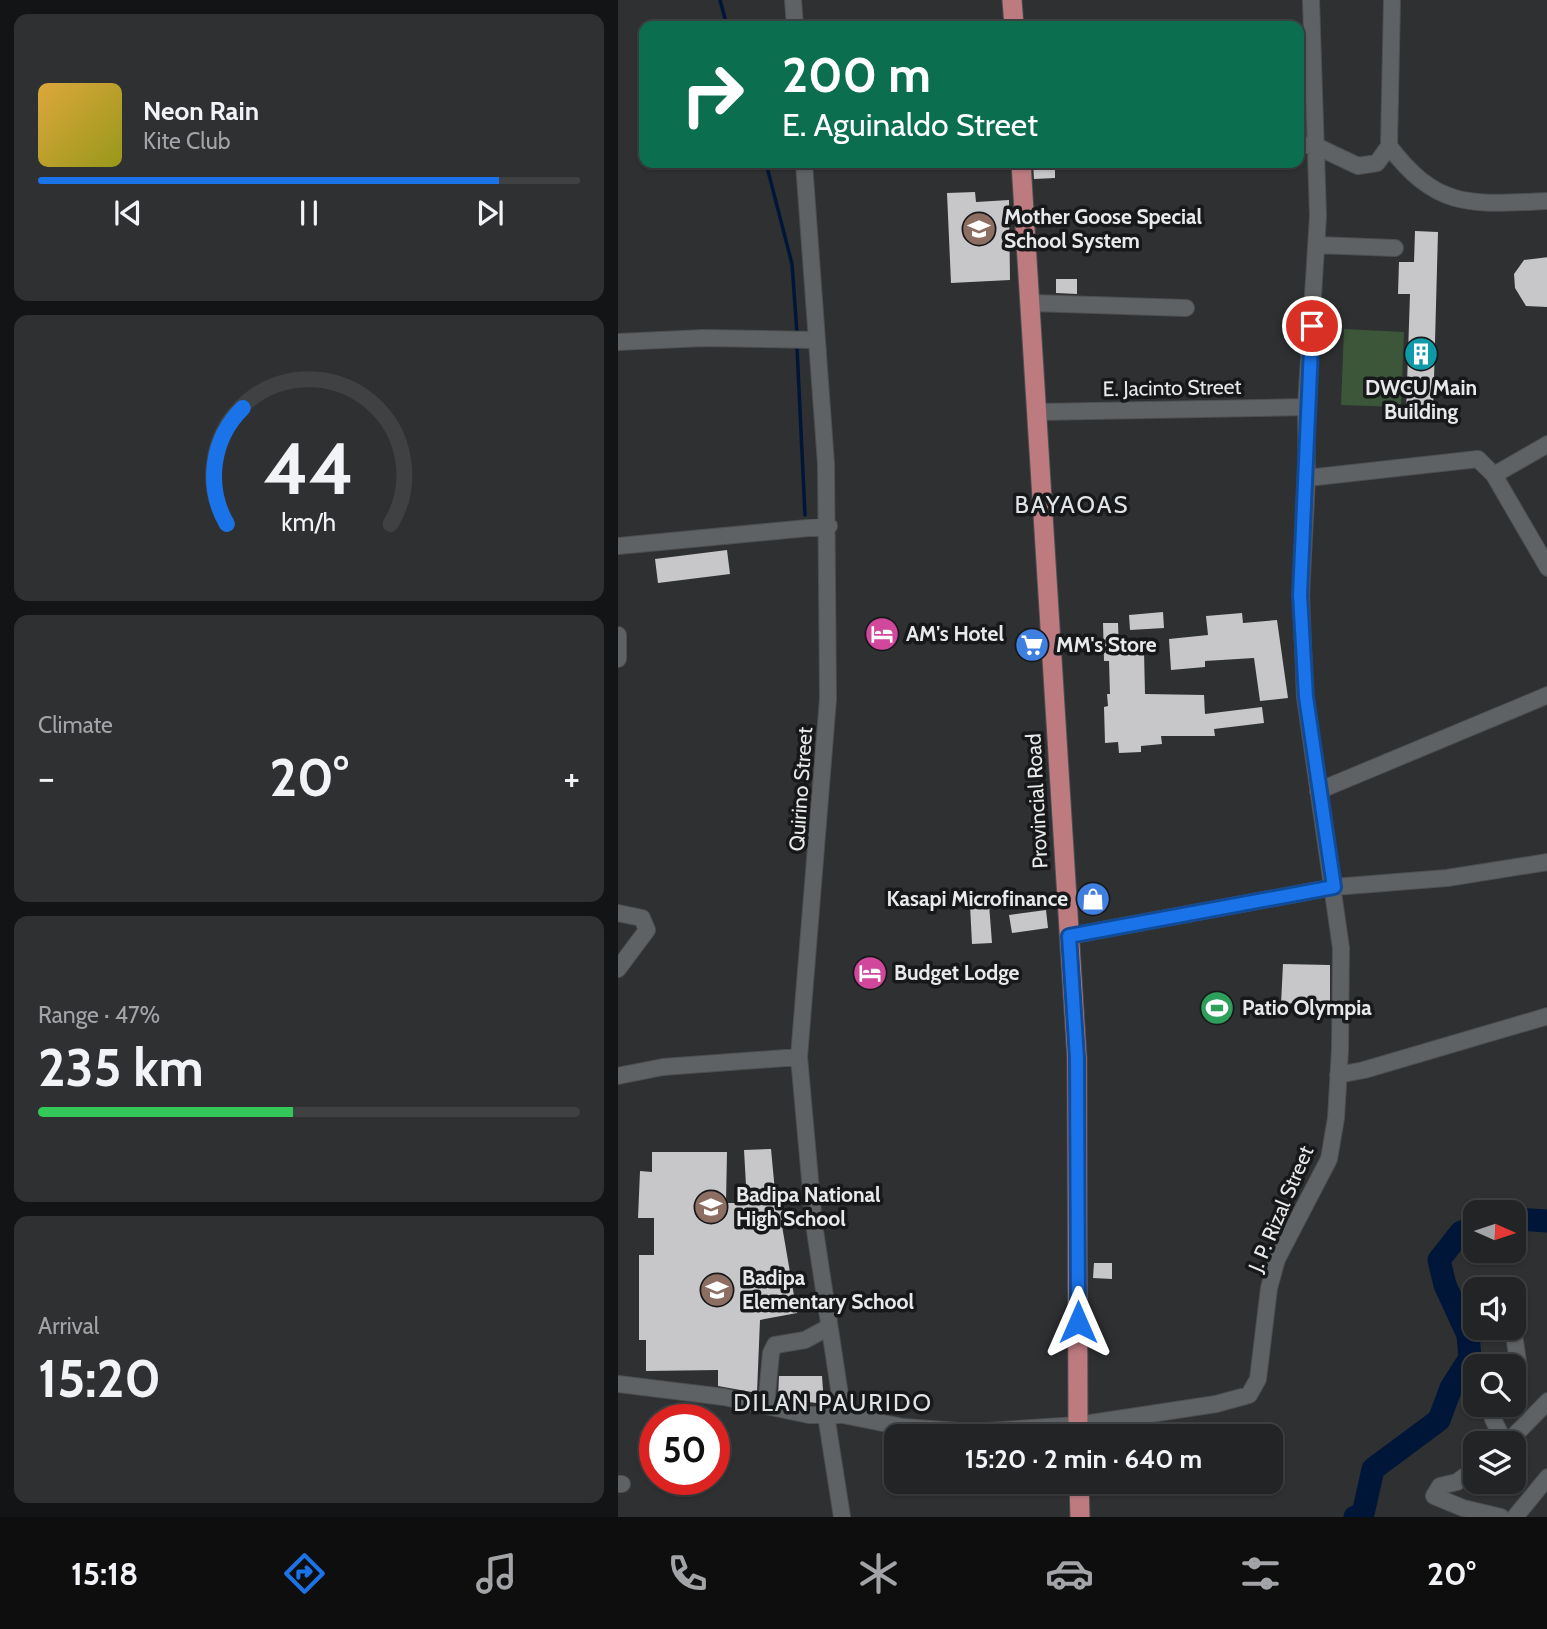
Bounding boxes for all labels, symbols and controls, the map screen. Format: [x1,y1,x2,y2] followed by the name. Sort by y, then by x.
[782,45,931,104] text: 200 m
[667,49,758,140] icon: right
[143,95,259,127] text: Neon Rain
[782,105,1038,144] text: E. Aguinaldo Street
[143,127,230,155] text: Kite Club
[109,194,147,232] icon: previous
[290,194,328,232] icon: pause
[471,194,509,232] icon: next
[1004,204,1202,253] place label: Mother Goose Special School System
[960,210,998,248] school or university icon: Mother Goose Special School System
[1282,296,1342,356] pin
[1293,307,1331,345] icon: arrive
[1402,335,1440,373] building icon: DWCU Main Building
[1102,374,1242,401] street label: E. Jacinto Street
[1365,375,1477,424] place label: DWCU Main Building
[264,424,354,512] text: 44
[1014,490,1130,519] district label: BAYAOAS
[282,507,336,537] text: km/h
[863,615,901,653] hotel icon: AM's Hotel
[906,621,1004,646] place label: AM's Hotel
[1013,626,1051,664] supermarket icon: MM's Store
[1056,632,1157,657] place label: MM's Store
[38,711,113,739] text: Climate
[784,726,817,852] street label: Quirino Street
[1020,733,1053,869] street label: Provincial Road
[269,746,349,809] text: 20°
[38,754,55,801] text: −
[563,754,580,801] text: +
[1074,880,1112,918] shop icon: Kasapi Microfinance
[887,886,1068,911] place label: Kasapi Microfinance
[851,954,889,992] hotel icon: Budget Lodge
[894,960,1020,985] place label: Budget Lodge
[1198,989,1236,1027] sports icon: Patio Olympia
[1242,995,1372,1020] place label: Patio Olympia
[38,1001,160,1029] text: Range · 47%
[38,1036,204,1099] text: 235 km
[1242,1142,1318,1276] street label: J. P. Rizal Street
[736,1182,881,1231] place label: Badipa National High School
[692,1188,730,1226] school or university icon: Badipa National High School
[1463,1200,1526,1264] north arrow
[1463,1200,1526,1494] map controls
[742,1265,915,1314] place label: Badipa Elementary School
[698,1271,736,1309] school or university icon: Badipa Elementary School
[1463,1277,1526,1340] button: sound
[1041,1285,1115,1359] position arrow
[38,1312,99,1340] text: Arrival
[38,1347,161,1410] text: 15:20
[1463,1354,1526,1417] button: search
[733,1388,933,1417] district label: DILAN PAURIDO
[639,1404,730,1495] speed limit sign: 50
[1463,1431,1526,1494] button: layers
[965,1443,1202,1475] text: 15:20 · 2 min · 640 m
[280,1549,329,1598] icon: directions
[472,1549,521,1598] icon: music
[663,1549,712,1598] icon: phone
[854,1549,903,1598] icon: climate
[1045,1549,1094,1598] icon: car
[1236,1549,1285,1598] icon: filters
[71,1554,138,1593] text: 15:18
[1427,1554,1476,1593] text: 20°

